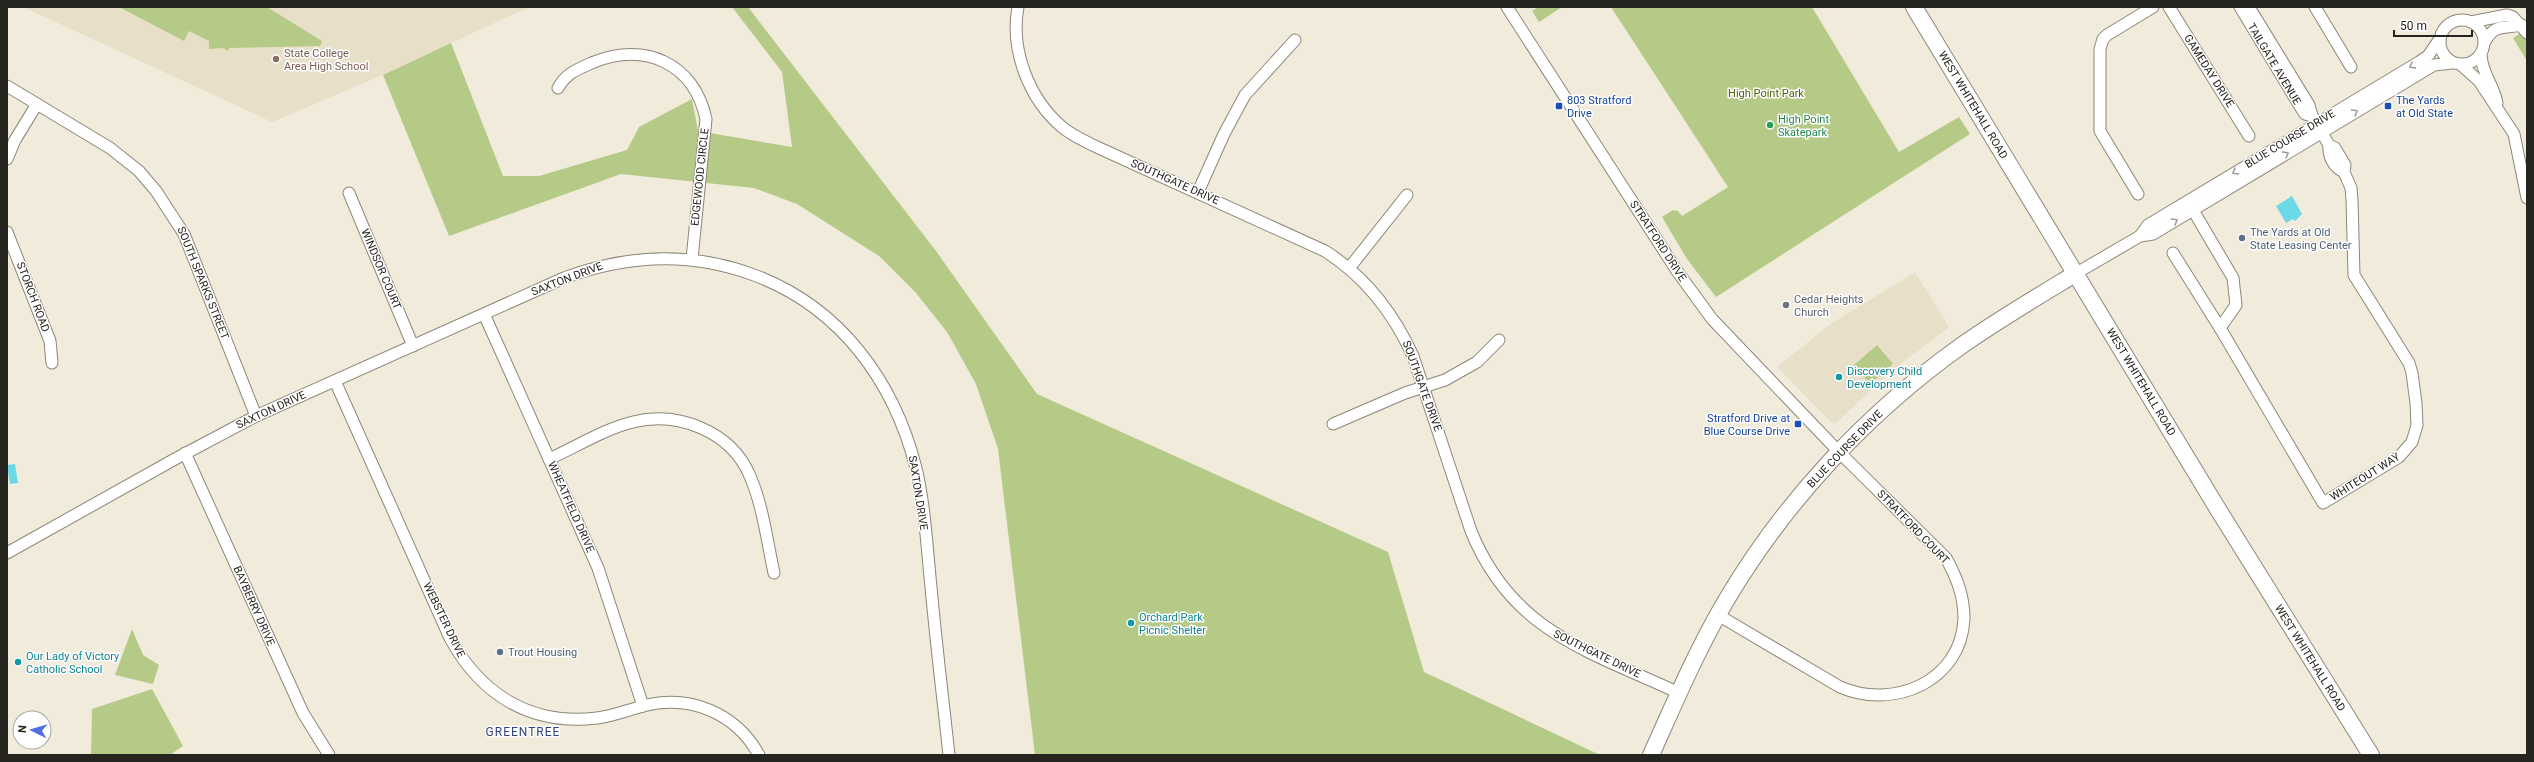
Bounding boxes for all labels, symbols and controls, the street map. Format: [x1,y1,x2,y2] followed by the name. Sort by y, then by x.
[2394,12,2472,38] scale bar
[2400,19,2427,33] text: 50 m
[2245,21,2303,107] street label: TAILGATE AVENUE
[2181,32,2237,110] street label: GAMEDAY DRIVE
[284,47,368,73] place label: State College Area High School
[1936,49,2010,161] street label: WEST WHITEHALL ROAD
[271,54,281,64] marker: State College Area High School
[2409,62,2416,69] one-way arrow
[1728,87,1804,100] park label: High Point Park
[1567,94,1631,120] place label: 803 Stratford Drive
[2396,94,2453,120] place label: The Yards at Old State
[1554,101,1564,111] marker: 803 Stratford Drive
[2383,101,2393,111] marker: The Yards at Old State
[2243,107,2337,171] street label: BLUE COURSE DRIVE
[2351,109,2358,117] one-way arrow
[1778,113,1829,139] place label: High Point Skatepark
[1765,120,1775,130] marker: High Point Skatepark
[688,127,712,227] street label: EDGEWOOD CIRCLE
[2282,151,2289,158] one-way arrow
[1129,157,1221,207] street label: SOUTHGATE DRIVE
[2232,167,2239,174] one-way arrow
[1627,198,1689,284] street label: STRATFORD DRIVE
[2171,219,2178,226] one-way arrow
[174,225,232,342] street label: SOUTH SPARKS STREET
[2250,226,2352,252] place label: The Yards at Old State Leasing Center
[358,227,404,312] street label: WINDSOR COURT
[2237,233,2247,243] marker: The Yards at Old State Leasing Center
[529,259,605,299] street label: SAXTON DRIVE
[14,260,52,334] street label: STORCH ROAD
[1794,293,1864,319] place label: Cedar Heights Church
[1781,300,1791,310] marker: Cedar Heights Church
[2104,326,2178,438] street label: WEST WHITEHALL ROAD
[1400,339,1444,433] street label: SOUTHGATE DRIVE
[1847,365,1922,391] place label: Discovery Child Development
[1834,372,1844,382] marker: Discovery Child Development
[234,388,308,432] street label: SAXTON DRIVE
[1805,407,1885,491] street label: BLUE COURSE DRIVE
[1704,412,1790,438] place label: Stratford Drive at Blue Course Drive
[1793,419,1803,429] marker: Stratford Drive at Blue Course Drive
[2328,450,2403,504] street label: WHITEOUT WAY
[906,455,930,531] street label: SAXTON DRIVE
[545,459,597,555] street label: WHEATFIELD DRIVE
[1874,487,1952,567] street label: STRATFORD COURT
[231,564,277,648] street label: BAYBERRY DRIVE
[420,580,468,660] street label: WEBSTER DRIVE
[2272,602,2348,714] street label: WEST WHITEHALL ROAD
[1139,611,1206,637] place label: Orchard Park Picnic Shelter
[1126,618,1136,628] marker: Orchard Park Picnic Shelter
[1551,627,1643,681] street label: SOUTHGATE DRIVE
[508,646,577,659] place label: Trout Housing
[495,647,505,657] marker: Trout Housing
[26,650,120,676] place label: Our Lady of Victory Catholic School
[13,657,23,667] marker: Our Lady of Victory Catholic School
[12,710,52,750] north arrow
[16,725,29,734] text: N
[486,725,560,739] district label: GREENTREE

